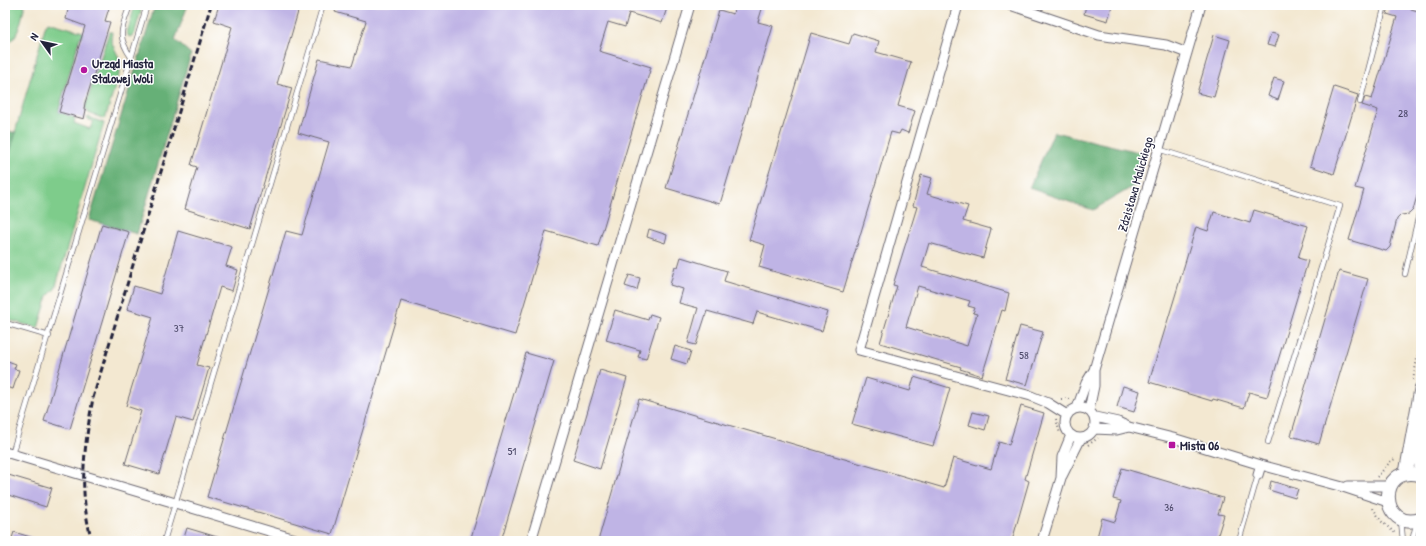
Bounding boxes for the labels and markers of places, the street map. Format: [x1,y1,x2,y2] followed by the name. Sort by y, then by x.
[92,54,154,87] place label: Urząd Miasta Stalowej Woli
[79,65,89,75] marker: Urząd Miasta Stalowej Woli
[1180,436,1220,454] place label: Mista 06
[1167,440,1177,450] marker: Mista 06

